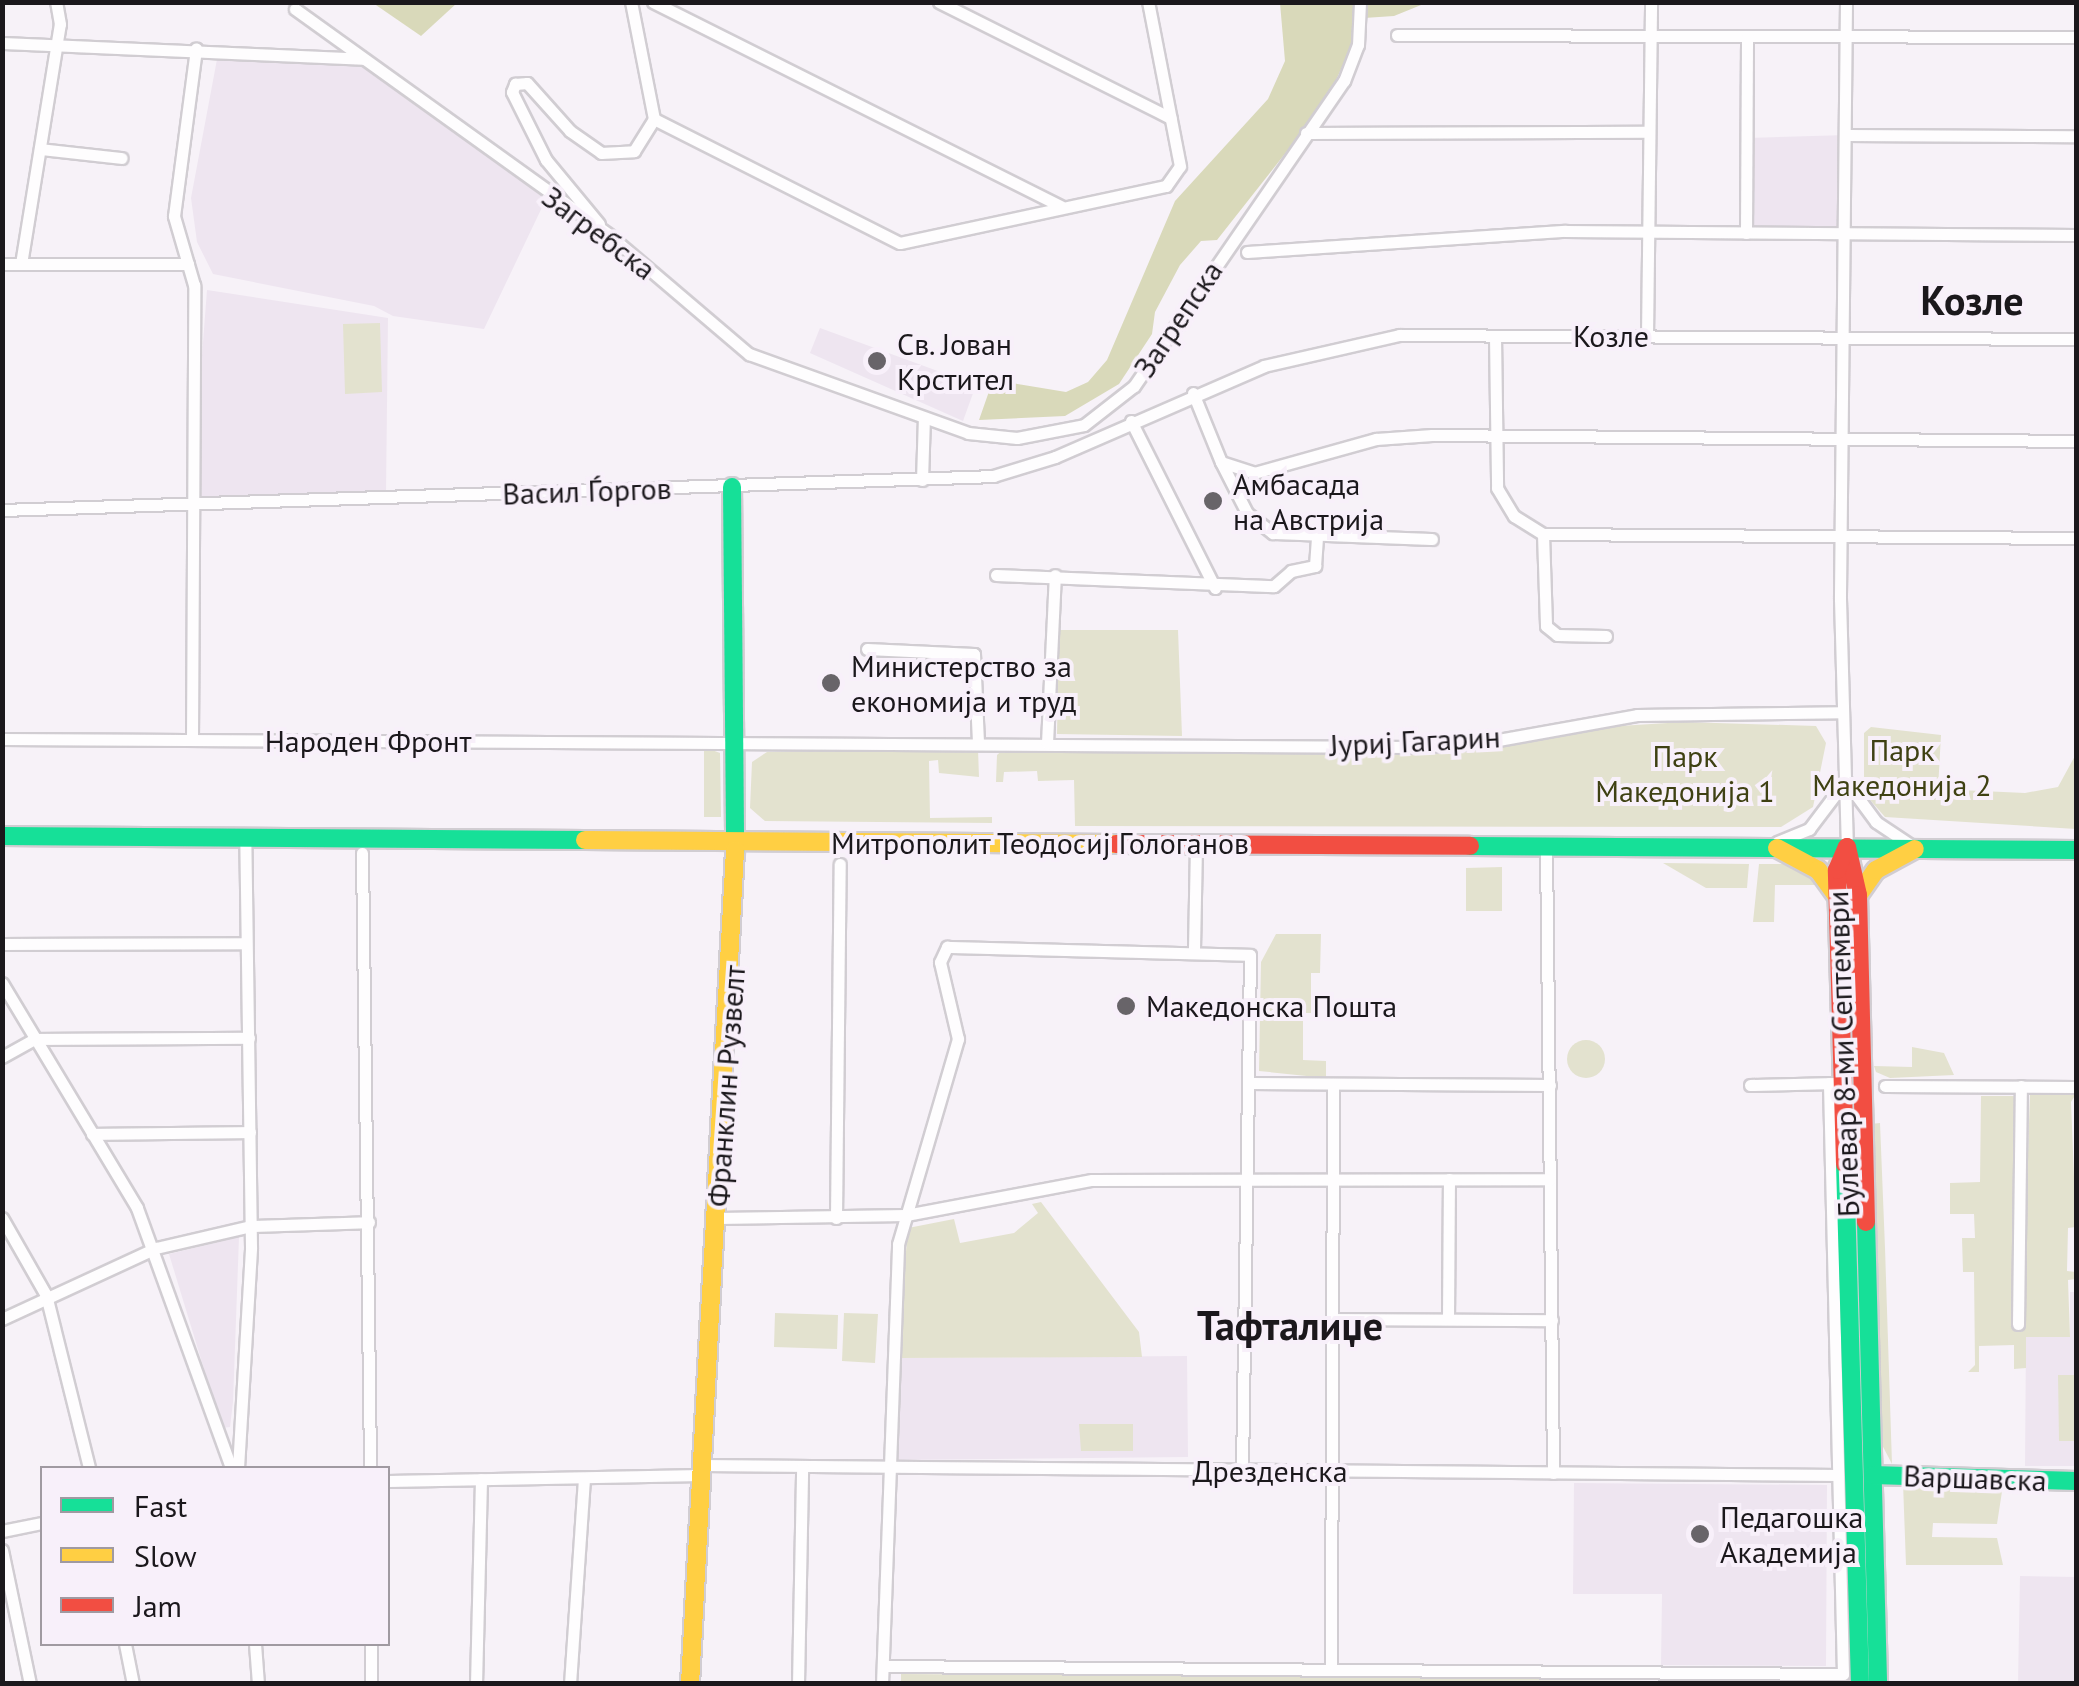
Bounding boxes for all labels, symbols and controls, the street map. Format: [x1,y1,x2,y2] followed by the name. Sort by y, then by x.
[535,179,663,287] street label: Загребска
[1126,254,1230,384] street label: Загрепска
[1920,276,2024,324] district label: Козле
[1573,318,1649,354] street label: Козле
[897,326,1014,396] place label: Св. Јован Крстител
[866,350,888,372] marker: Св. Јован Крстител
[1233,466,1385,536] place label: Амбасада на Австрија
[502,470,672,512] street label: Васил Ѓоргов
[1202,490,1224,512] marker: Амбасада на Австрија
[851,648,1077,718] place label: Министерство за економија и труд
[820,672,842,694] marker: Министерство за економија и труд
[1329,719,1501,763] street label: Јуриј Гагарин
[265,723,471,759] street label: Народен Фронт
[1812,732,1992,802] park label: Парк Македонија 2
[1595,738,1775,808] park label: Парк Македонија 1
[830,825,1250,861] street label: Митрополит Теодосиј Гологанов
[1819,890,1867,1218] street label: Булевар 8-ми Септември
[700,964,752,1208] street label: Франклин Рузвелт
[1146,988,1397,1024] place label: Македонска Пошта
[1115,995,1137,1017] marker: Македонска Пошта
[1197,1301,1383,1349] district label: Тафталиџе
[1192,1453,1348,1489] street label: Дрезденска
[1903,1458,2047,1498] street label: Варшавска
[40,1466,390,1646] legend
[134,1486,187,1525] text: Fast
[1720,1499,1863,1570] place label: Педагошка Академија
[1689,1523,1711,1545] marker: Педагошка Академија
[134,1536,197,1575] text: Slow
[134,1586,182,1625] text: Jam

